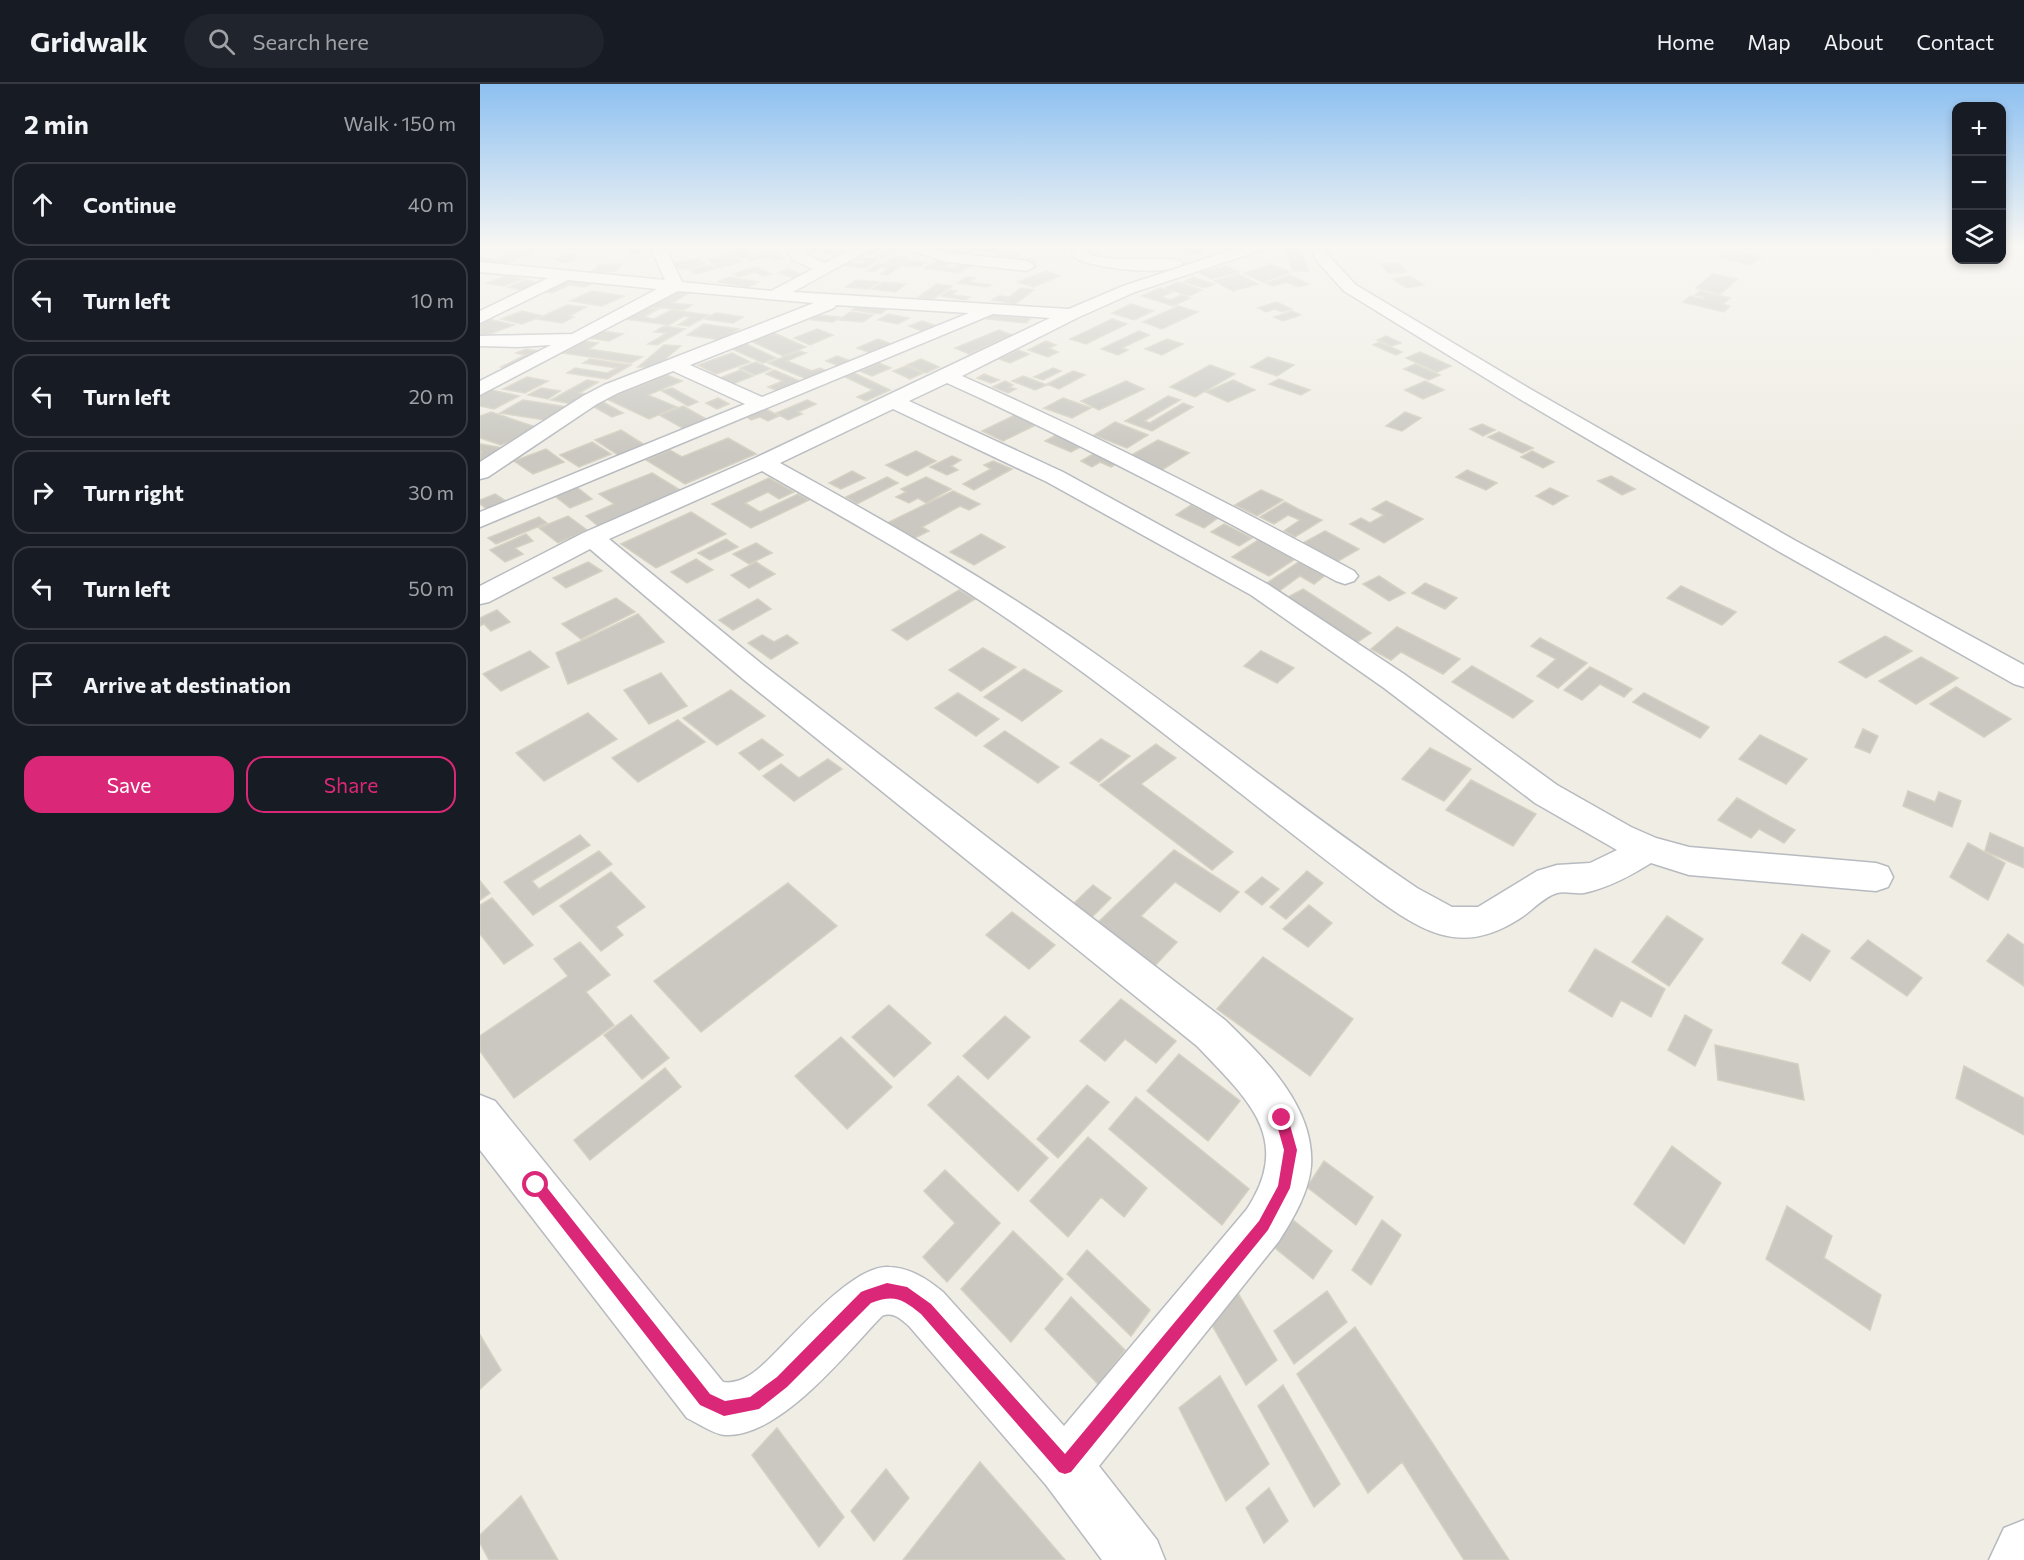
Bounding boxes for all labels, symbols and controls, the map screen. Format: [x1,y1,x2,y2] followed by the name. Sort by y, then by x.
[184,14,604,68] search box
[30,24,148,58] text: Gridwalk
[205,25,238,58] icon: search
[253,28,369,55] text: Search here
[1657,29,1714,54] text: Home
[1747,29,1791,54] text: Map
[1824,29,1883,54] text: About
[1916,29,1994,54] text: Contact
[1952,102,2006,264] map controls
[1952,102,2006,156] button: +
[24,108,89,139] text: 2 min
[344,111,456,135] text: Walk · 150 m
[1952,156,2006,210] button: −
[26,188,59,221] icon: ahead
[83,191,176,218] text: Continue
[408,192,454,216] text: 40 m
[1952,210,2006,264] button: layers
[26,284,59,317] icon: left
[83,287,170,314] text: Turn left
[411,288,454,312] text: 10 m
[26,380,59,413] icon: left
[83,383,170,410] text: Turn left
[409,384,454,408] text: 20 m
[26,476,59,509] icon: right
[83,479,184,506] text: Turn right
[408,480,454,504] text: 30 m
[26,572,59,605] icon: left
[83,575,170,602] text: Turn left
[408,576,454,600] text: 50 m
[26,668,59,701] icon: arrive
[83,671,291,698] text: Arrive at destination
[24,756,234,813] button: Save
[246,756,456,813] button: Share
[1268,1104,1294,1130] route end
[522,1171,548,1197] route start

